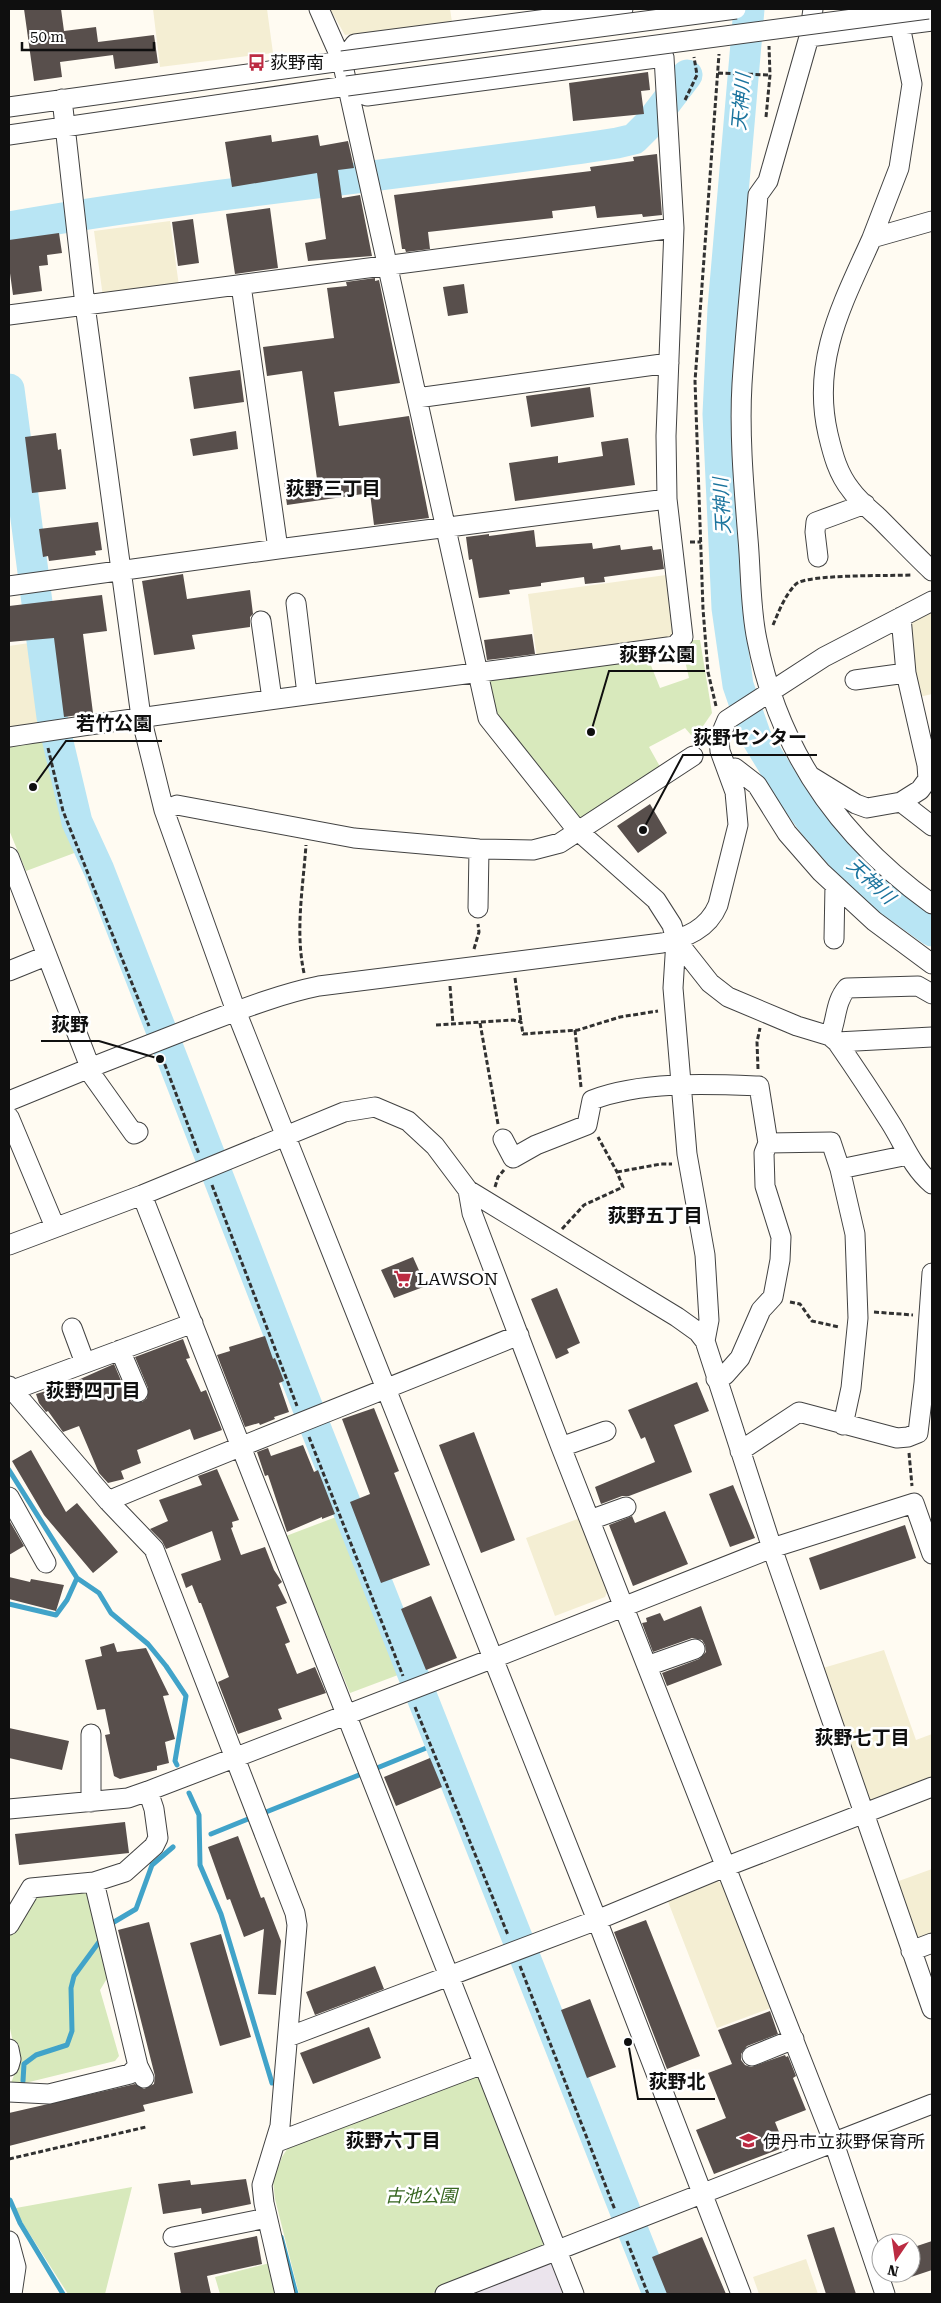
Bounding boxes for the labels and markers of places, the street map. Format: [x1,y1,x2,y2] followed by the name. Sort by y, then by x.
[246,52,266,72] bus stop icon: 荻野南
[270,52,324,73] place label: 荻野南
[609,637,705,671] callout: 荻野公園
[66,707,162,741] callout: 若竹公園
[683,721,817,755] callout: 荻野センター
[41,1007,99,1041] callout: 荻野
[393,1268,413,1288] supermarket icon: LAWSON
[417,1268,498,1289] place label: LAWSON
[638,2065,715,2099] callout: 荻野北
[739,2131,759,2151] school or university icon: 伊丹市立荻野保育所
[763,2131,925,2152] place label: 伊丹市立荻野保育所

